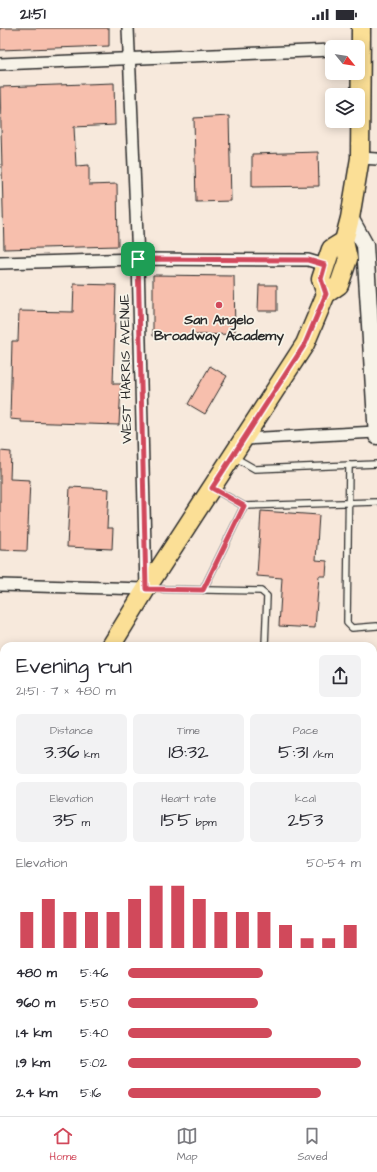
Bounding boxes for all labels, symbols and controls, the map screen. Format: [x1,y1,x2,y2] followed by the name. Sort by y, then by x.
[20,4,46,25] text: 21:51
[325,40,365,80] north arrow
[325,40,365,128] map controls
[325,88,365,128] button: layers
[121,242,155,276] pin
[127,248,149,270] icon: arrive
[115,293,137,444] street label: WEST HARRIS AVENUE
[214,300,224,310] marker: San Angelo Broadway Academy
[154,310,284,346] place label: San Angelo Broadway Academy
[16,651,132,682] text: Evening run
[319,655,361,697] button: share
[16,682,116,700] text: 21:51 · 7 × 480 m
[50,723,93,738] text: Distance
[177,723,200,738] text: Time
[293,723,318,738] text: Pace
[44,738,79,766] text: 3.36
[168,738,209,766] text: 18:32
[278,738,308,766] text: 5:31
[79,747,99,762] text: km
[308,747,333,762] text: /km
[50,791,93,806] text: Elevation
[161,791,216,806] text: Heart rate
[295,791,316,806] text: kcal
[53,806,77,834] text: 35
[160,806,191,834] text: 155
[288,806,323,834] text: 253
[77,815,90,830] text: m
[191,815,217,830] text: bpm
[16,854,67,872] text: Elevation
[306,854,361,872] text: 50–54 m
[16,964,57,982] text: 480 m
[80,964,108,982] text: 5:46
[16,994,55,1012] text: 960 m
[80,994,109,1012] text: 5:50
[16,1024,52,1042] text: 1.4 km
[80,1024,108,1042] text: 5:40
[16,1054,50,1072] text: 1.9 km
[80,1054,107,1072] text: 5:02
[16,1084,57,1102] text: 2.4 km
[80,1084,101,1102] text: 5:16
[50,1125,77,1164] tab: Home
[176,1125,198,1164] tab: Map
[297,1125,327,1164] tab: Saved

